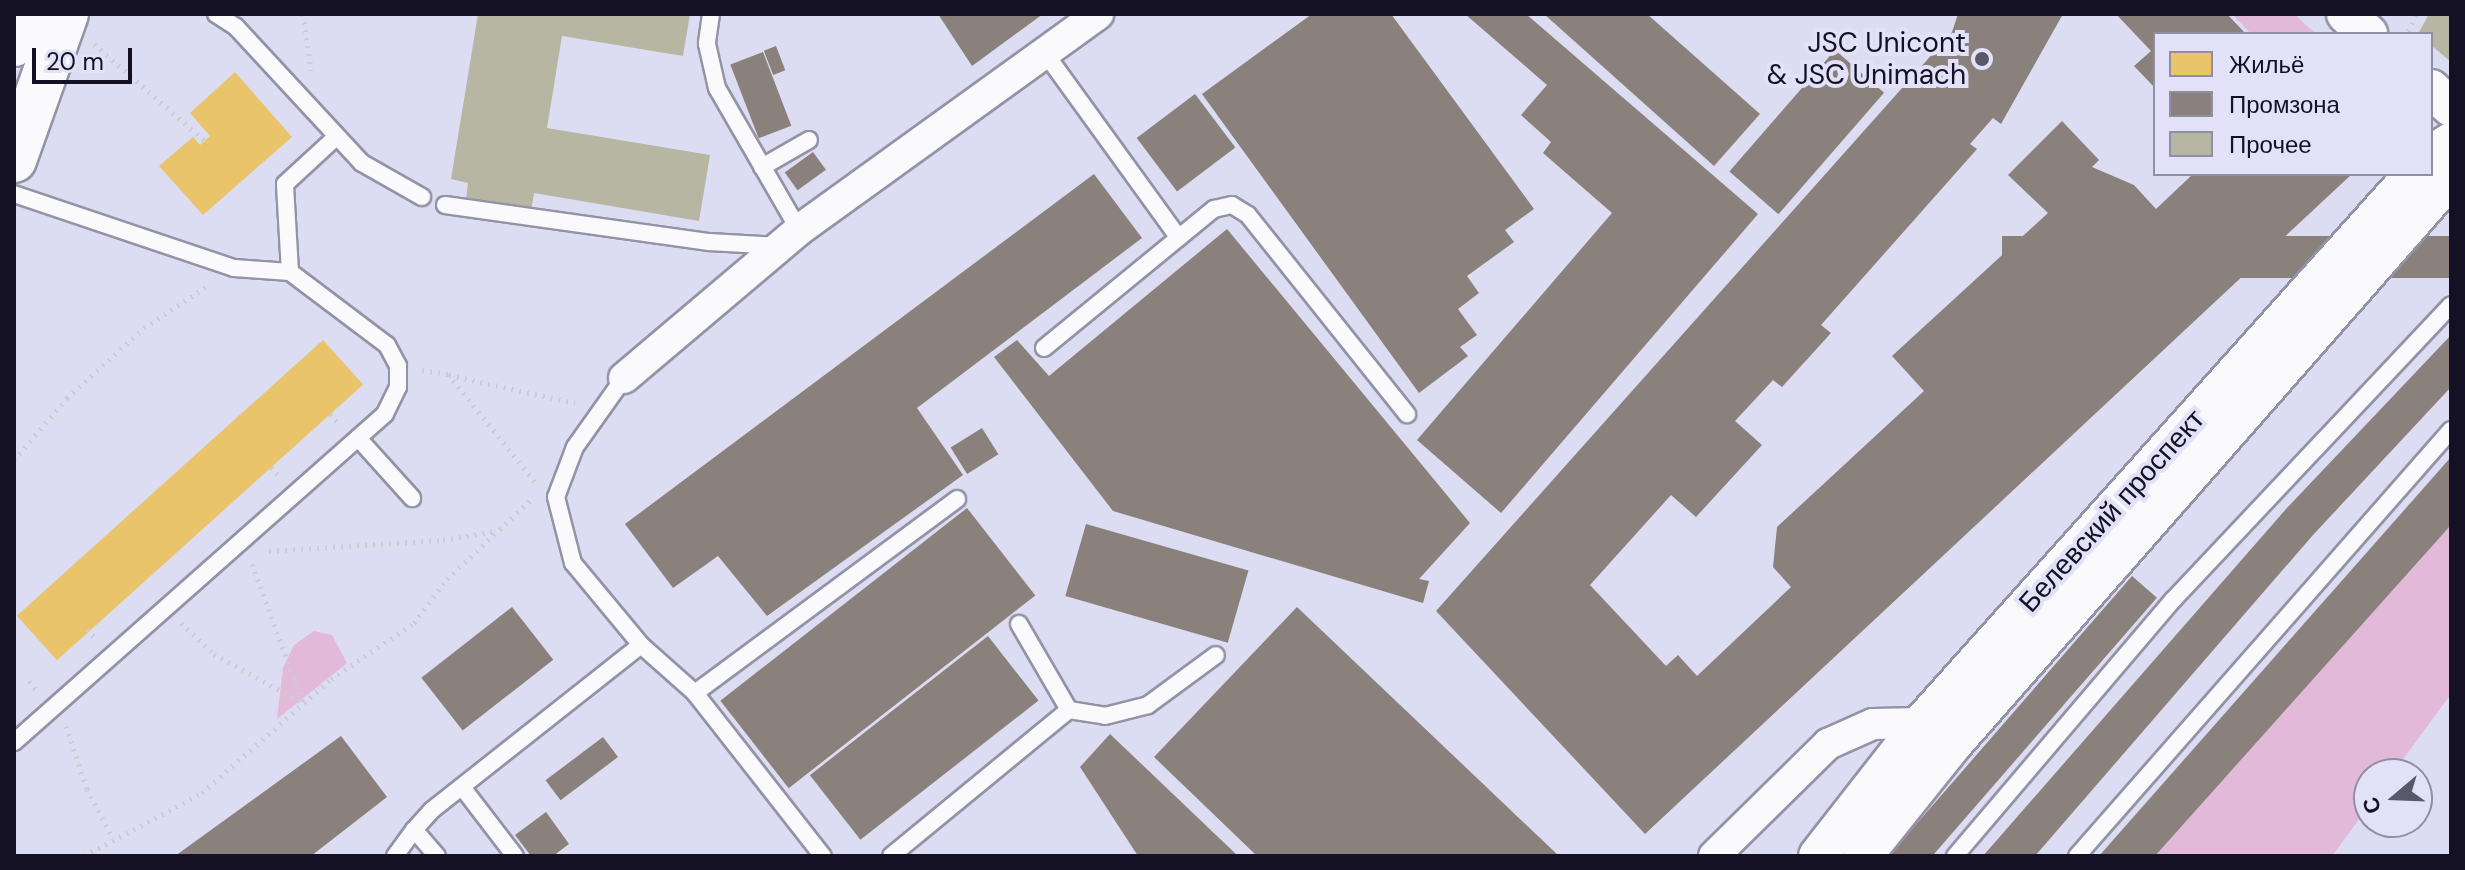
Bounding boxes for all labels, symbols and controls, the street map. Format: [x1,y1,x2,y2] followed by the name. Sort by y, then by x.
[1767,26,1966,92] place label: JSC Unicont & JSC Unimach
[36,32,136,82] scale bar
[2153,32,2433,176] legend
[46,46,104,77] text: 20 m
[2229,49,2304,80] text: Жильё
[1973,50,1991,68] marker: JSC Unicont & JSC Unimach
[2229,89,2340,120] text: Промзона
[2229,129,2312,160] text: Прочее
[2012,403,2212,619] street label: Белевский проспект
[2353,758,2433,838] north arrow
[2355,793,2388,818] text: С

